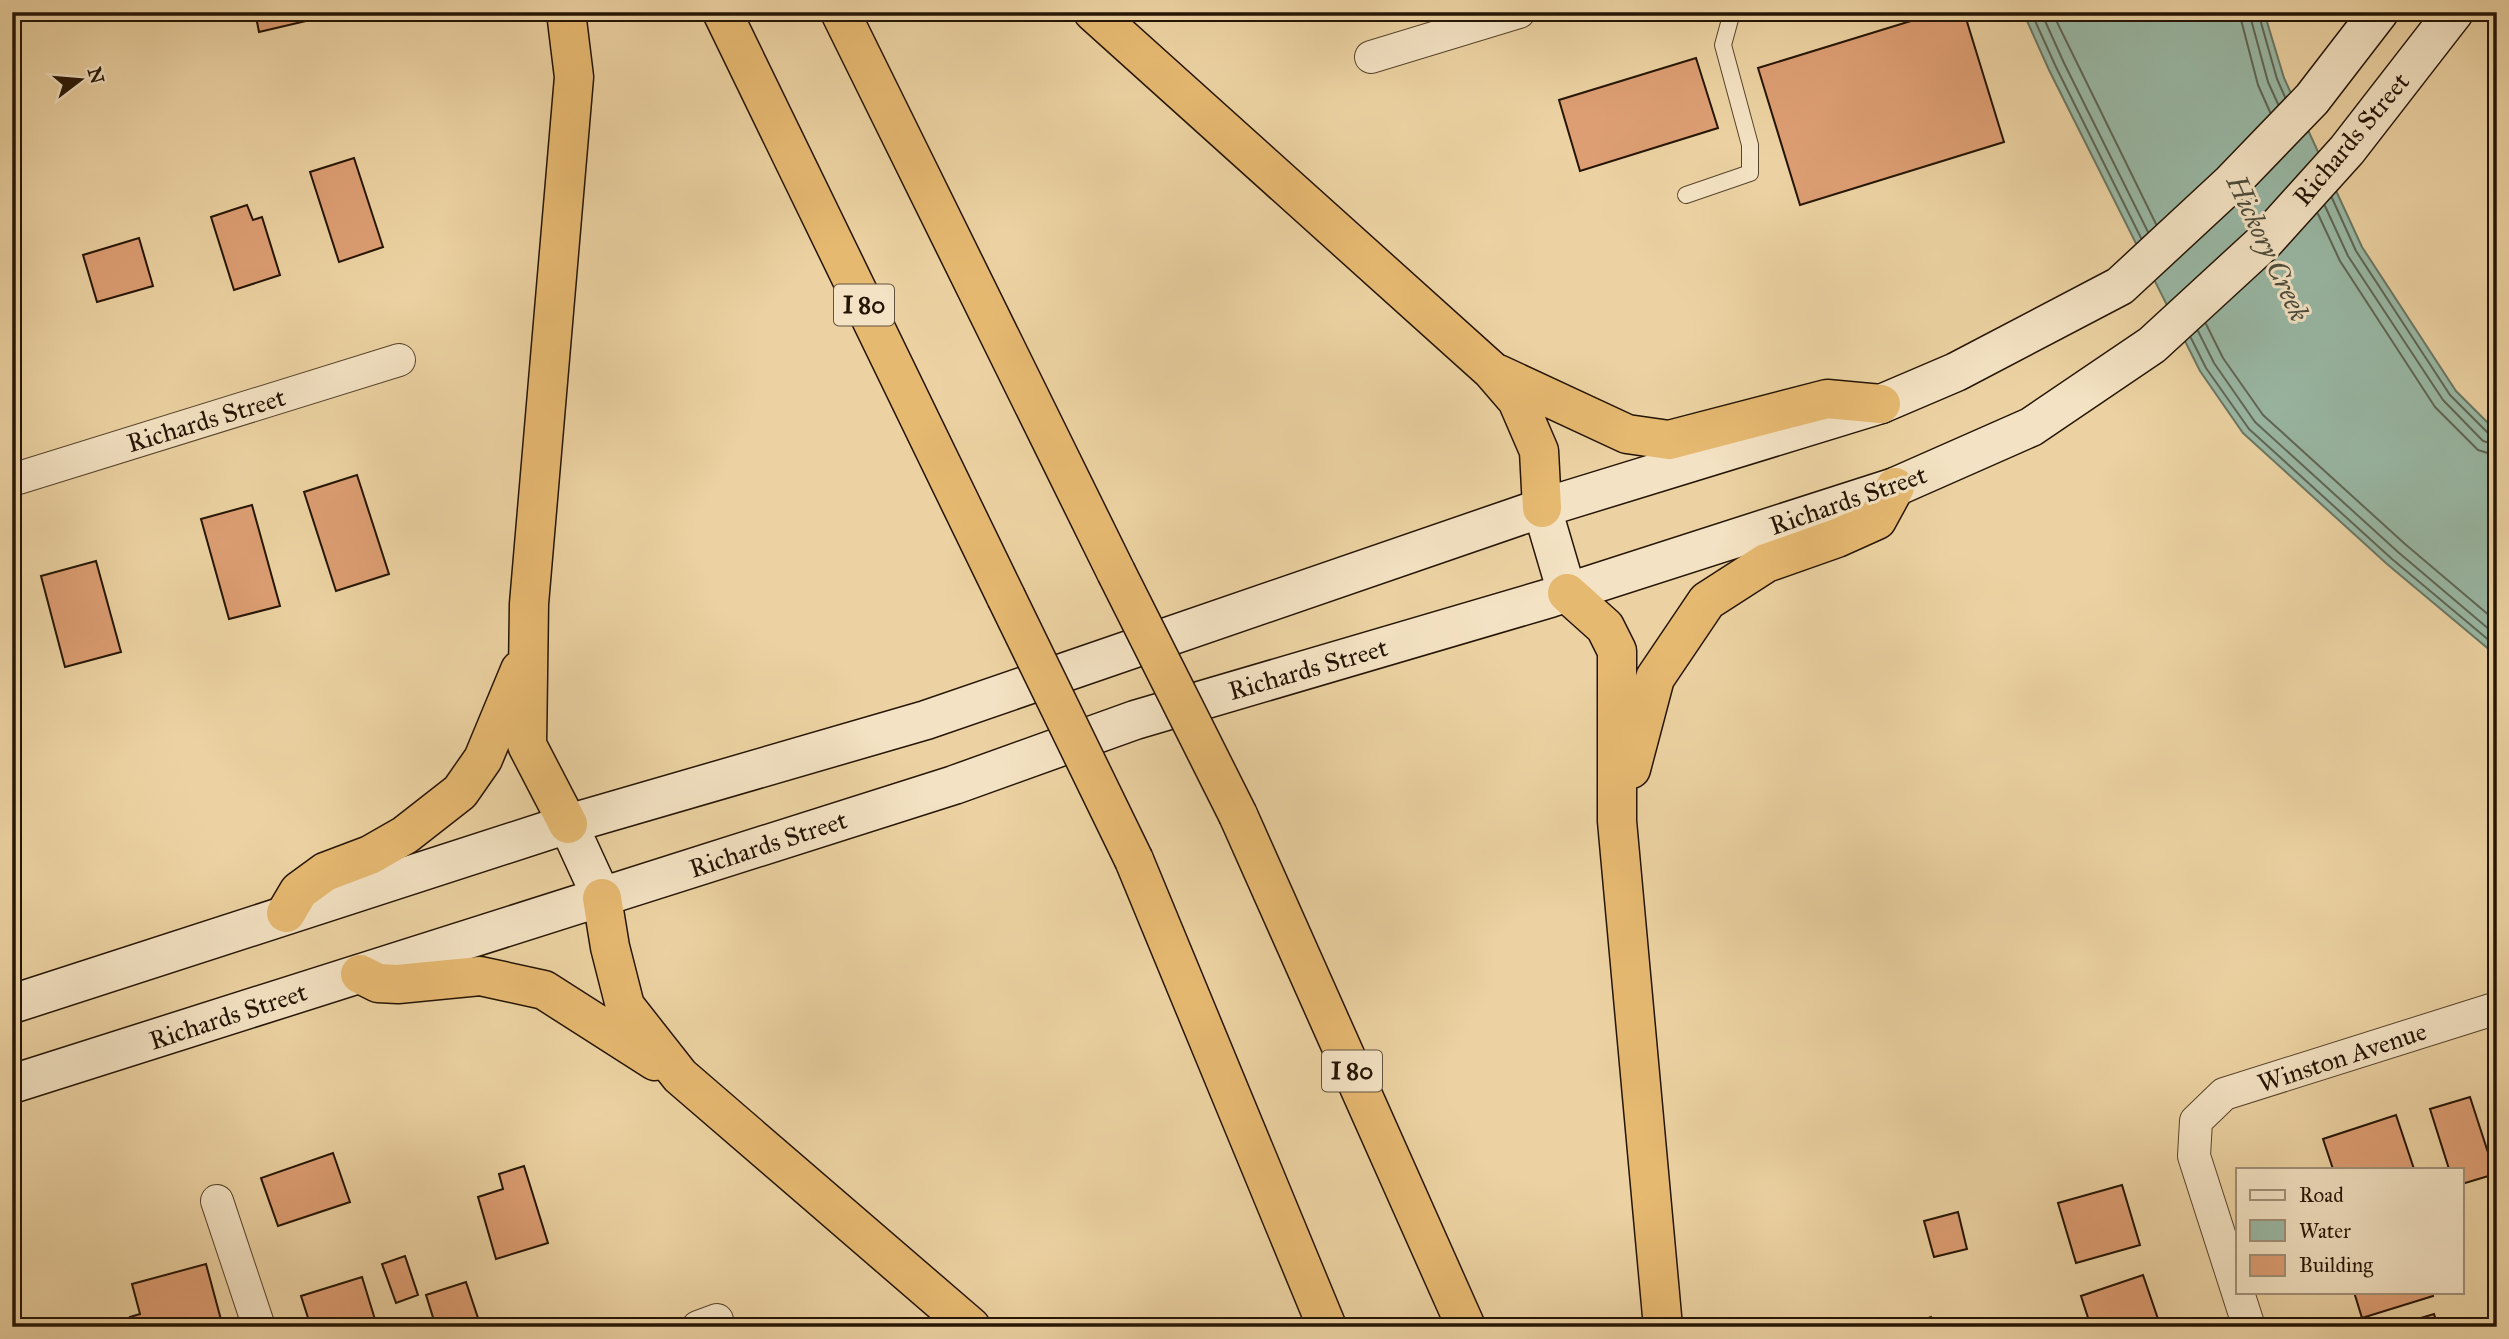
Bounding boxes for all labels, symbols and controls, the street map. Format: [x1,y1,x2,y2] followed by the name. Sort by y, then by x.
[46,46,116,116] north arrow
[83,65,109,86] text: N
[2286,66,2416,212] street label: Richards Street
[2218,168,2317,327] water label: Hickory Creek
[834,284,894,326] road number: I 80
[123,381,289,459] street label: Richards Street
[1765,458,1931,542] street label: Richards Street
[1225,631,1391,707] street label: Richards Street
[685,803,851,885] street label: Richards Street
[145,975,311,1057] street label: Richards Street
[2254,1015,2431,1099] street label: Winston Avenue
[1322,1050,1382,1092] road number: I 80
[2236,1168,2464,1294] legend
[2299,1182,2344,1208] text: Road
[2299,1218,2351,1244] text: Water
[2299,1252,2373,1278] text: Building

